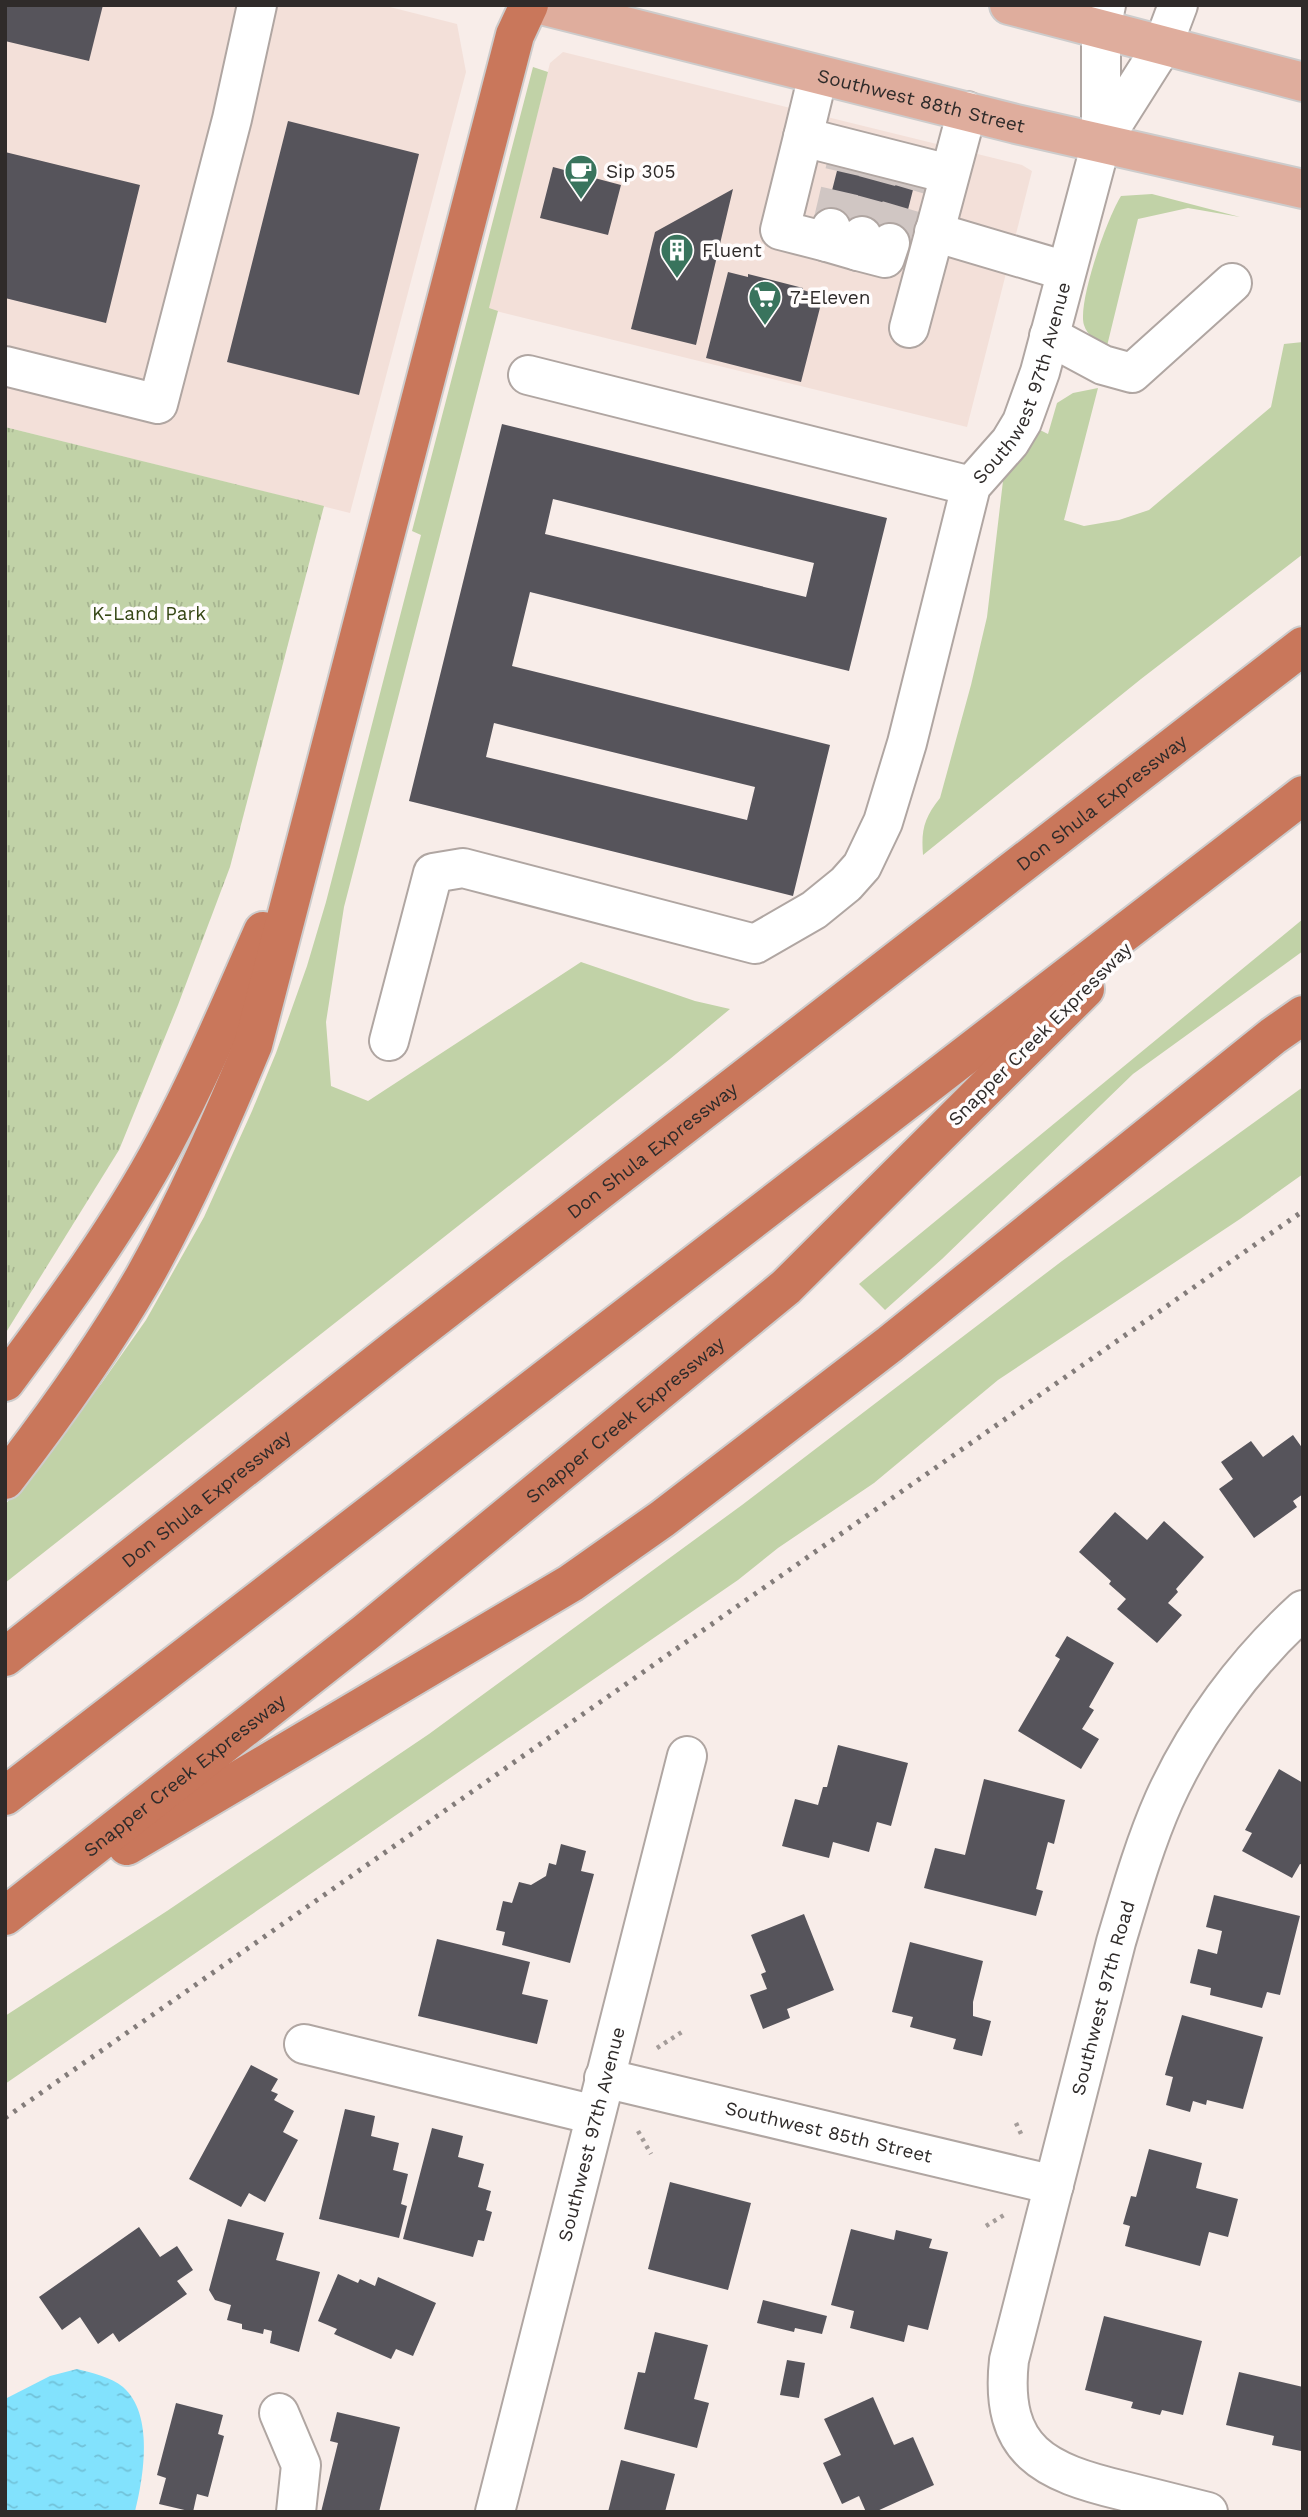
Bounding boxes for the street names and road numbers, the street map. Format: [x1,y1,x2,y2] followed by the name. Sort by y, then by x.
[815,63,1027,137] street label: Southwest 88th Street
[967,279,1075,488] street label: Southwest 97th Avenue
[1011,729,1191,875] street label: Don Shula Expressway
[943,937,1137,1131] street label: Snapper Creek Expressway
[562,1077,742,1223] street label: Don Shula Expressway
[521,1331,729,1508] street label: Snapper Creek Expressway
[117,1424,295,1572] street label: Don Shula Expressway
[79,1689,290,1861] street label: Snapper Creek Expressway
[1066,1898,1139,2098] street label: Southwest 97th Road
[553,2024,629,2244] street label: Southwest 97th Avenue
[723,2096,935,2167] street label: Southwest 85th Street

